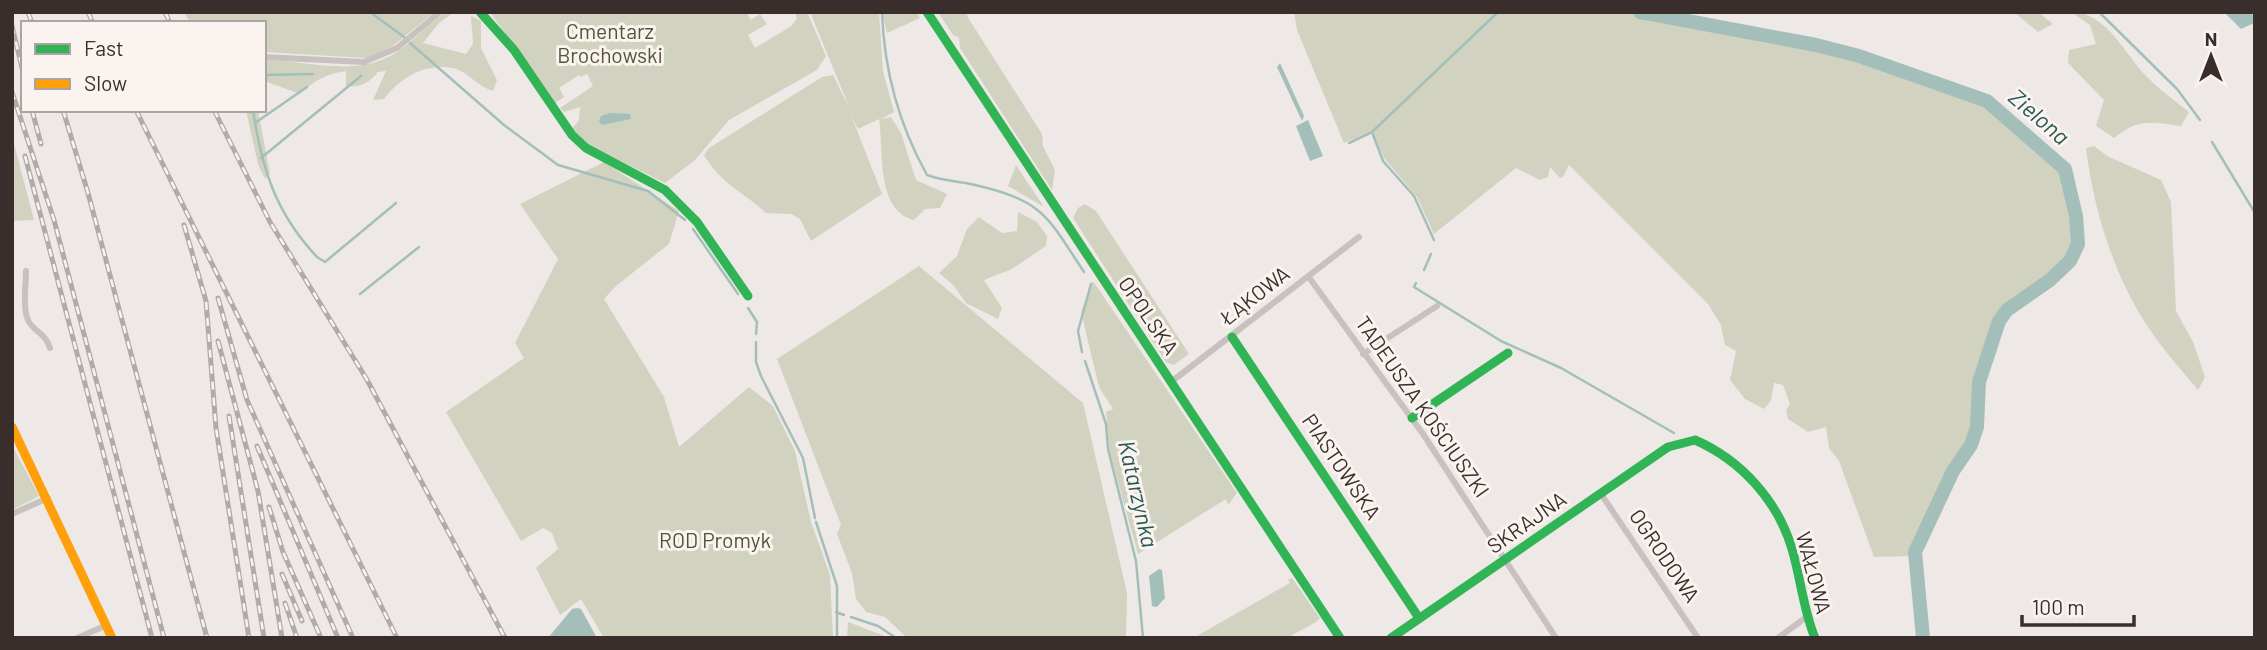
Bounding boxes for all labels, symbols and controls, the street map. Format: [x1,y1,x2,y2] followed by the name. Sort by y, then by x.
[557,18,663,67] park label: Cmentarz Brochowski
[21,21,266,112] legend
[2176,21,2246,91] north arrow
[2205,27,2217,50] text: N
[84,35,124,60] text: Fast
[84,70,127,95] text: Slow
[2004,82,2076,150] water label: Zielona
[1214,260,1294,330] street label: ŁĄKOWA
[1114,271,1185,359] street label: OPOLSKA
[1351,311,1495,501] street label: TADEUSZA KOŚCIUSZKI
[1298,409,1387,524] street label: PIASTOWSKA
[1113,437,1165,550] water label: Katarzynka
[1482,485,1571,558] street label: SKRAJNA
[1625,504,1706,607] street label: OGRODOWA
[659,527,771,552] park label: ROD Promyk
[1792,529,1837,617] street label: WAŁOWA
[2022,584,2134,628] scale bar
[2032,594,2085,619] text: 100 m

